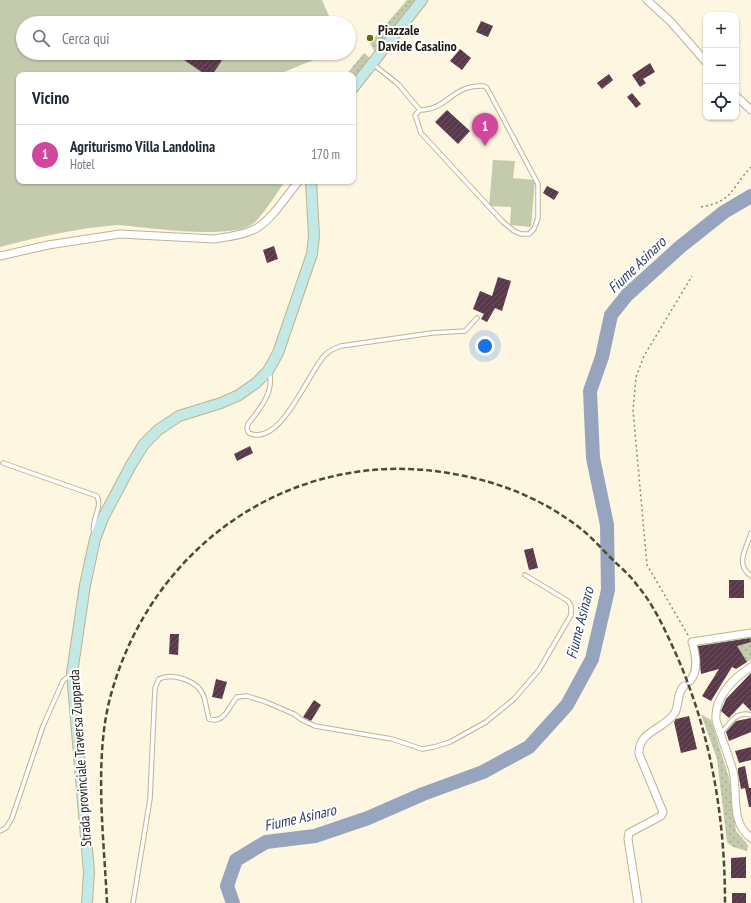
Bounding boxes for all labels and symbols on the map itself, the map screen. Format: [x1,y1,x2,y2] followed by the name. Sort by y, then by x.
[378,21,457,55] place label: Piazzale Davide Casalino
[365,33,375,43] marker: Piazzale Davide Casalino
[472,113,498,146] pin: 1
[604,231,671,297] water label: Fiume Asinaro
[475,336,495,356] your location
[561,584,598,661] water label: Fiume Asinaro
[65,669,95,847] street label: Strada provinciale Traversa Zupparda
[262,800,339,835] water label: Fiume Asinaro

